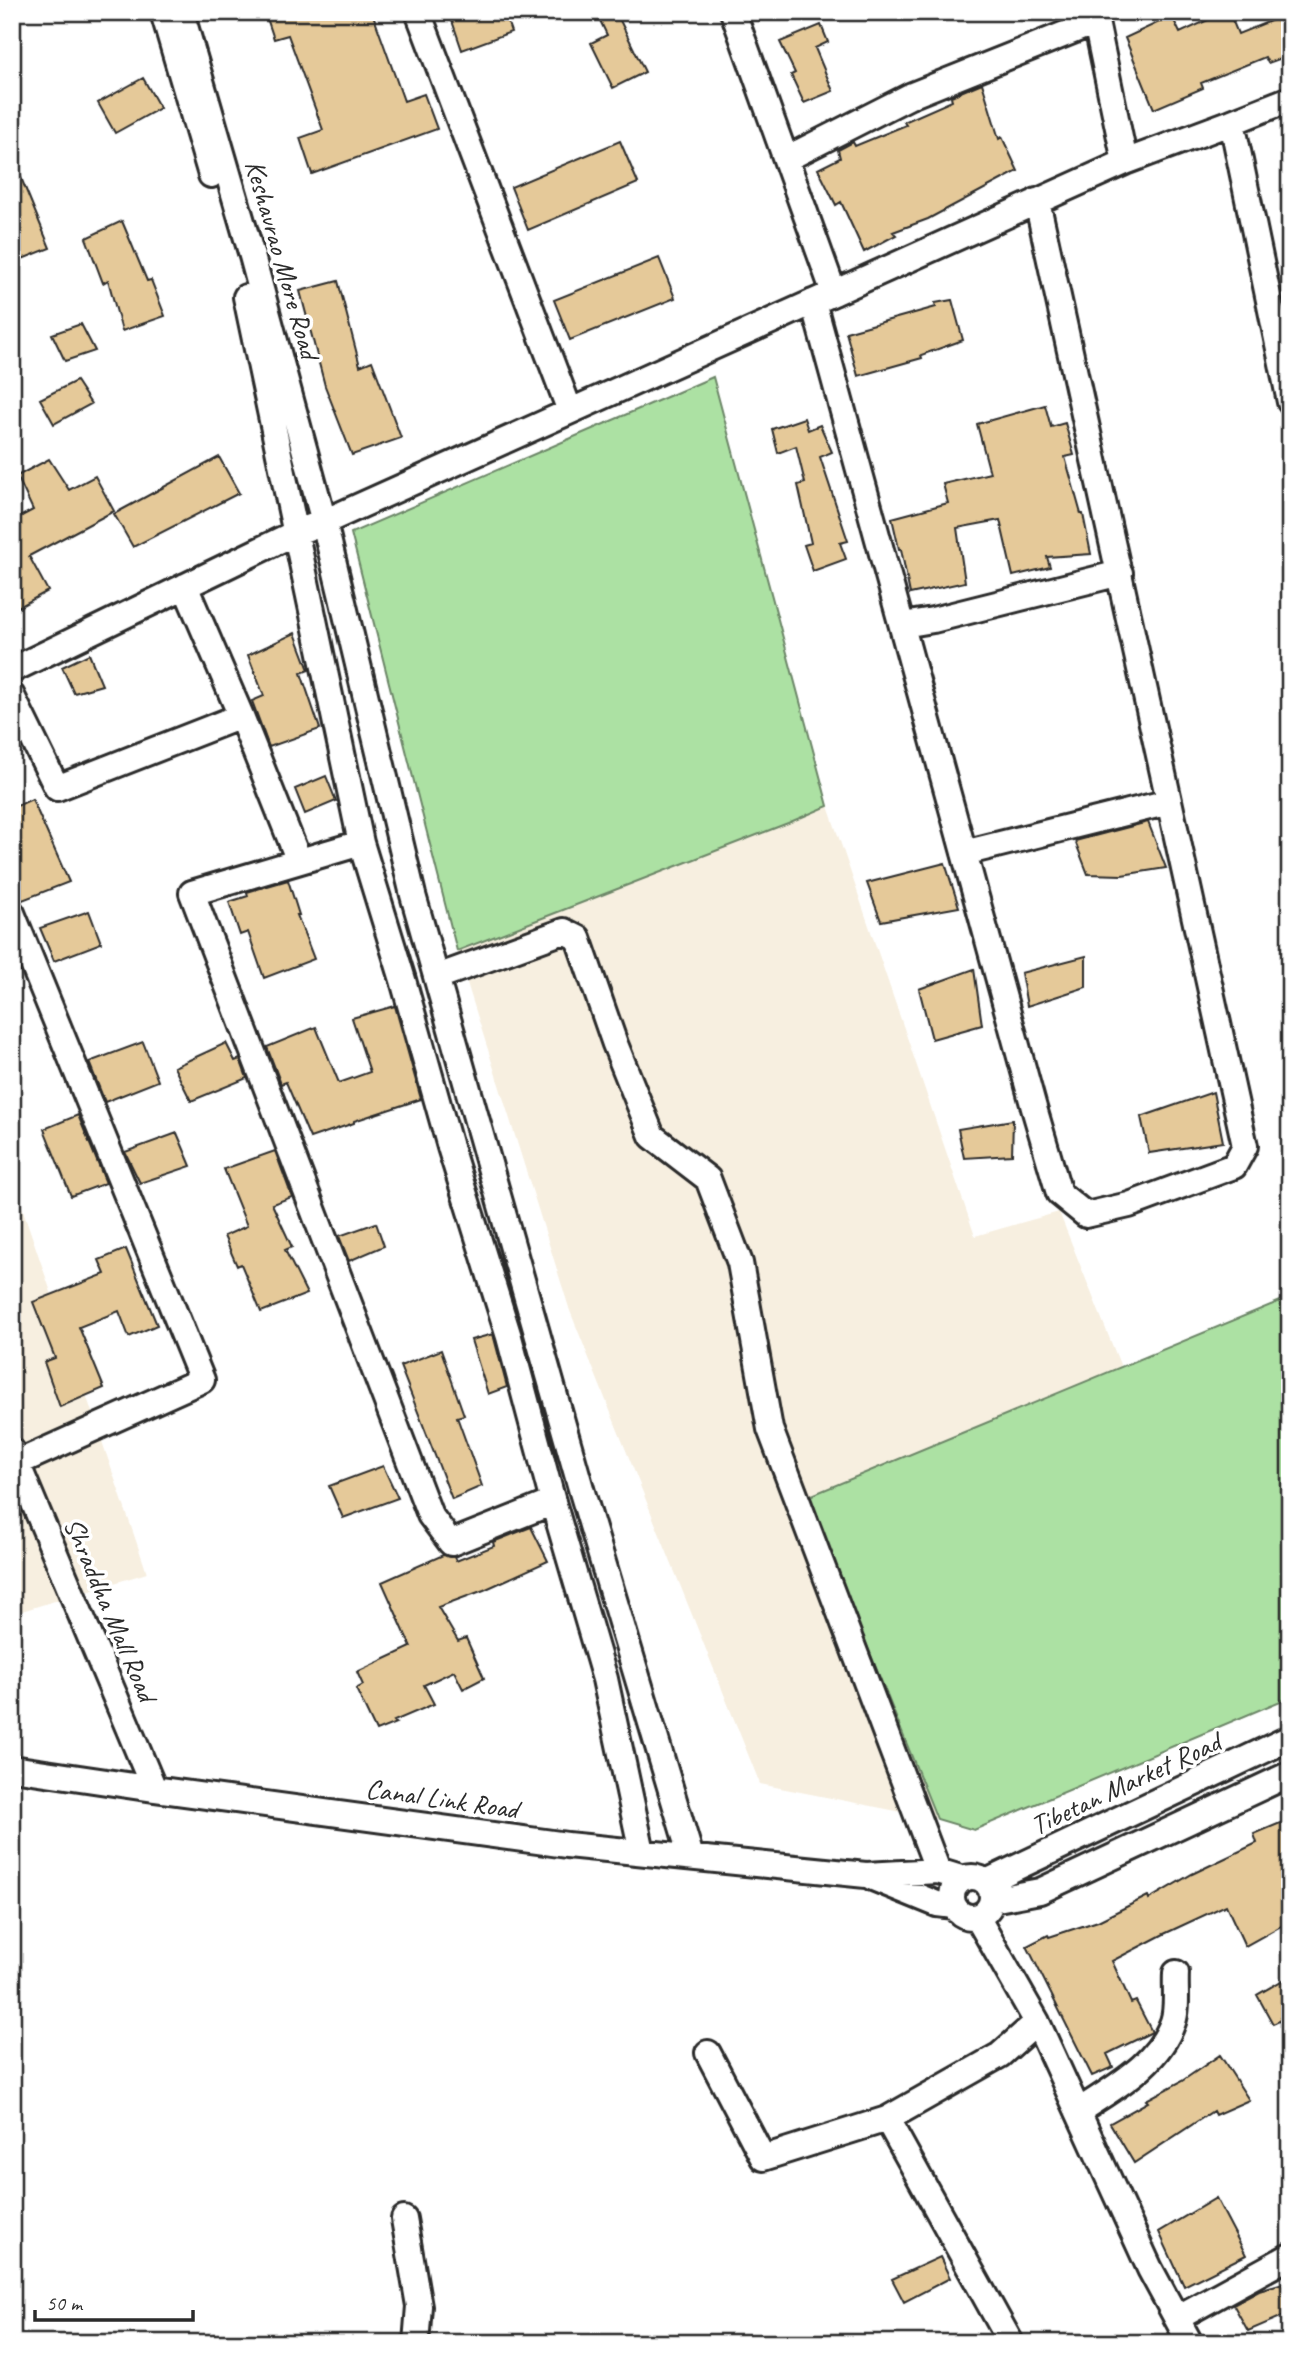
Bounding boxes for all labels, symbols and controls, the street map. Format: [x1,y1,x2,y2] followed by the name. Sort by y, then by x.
[237,156,329,366] street label: Keshavrao More Road
[56,1512,167,1710] street label: Shraddha Mall Road
[1025,1723,1229,1843] street label: Tibetan Market Road
[364,1770,524,1827] street label: Canal Link Road
[35,2278,192,2322] scale bar
[46,2290,84,2316] text: 50 m

